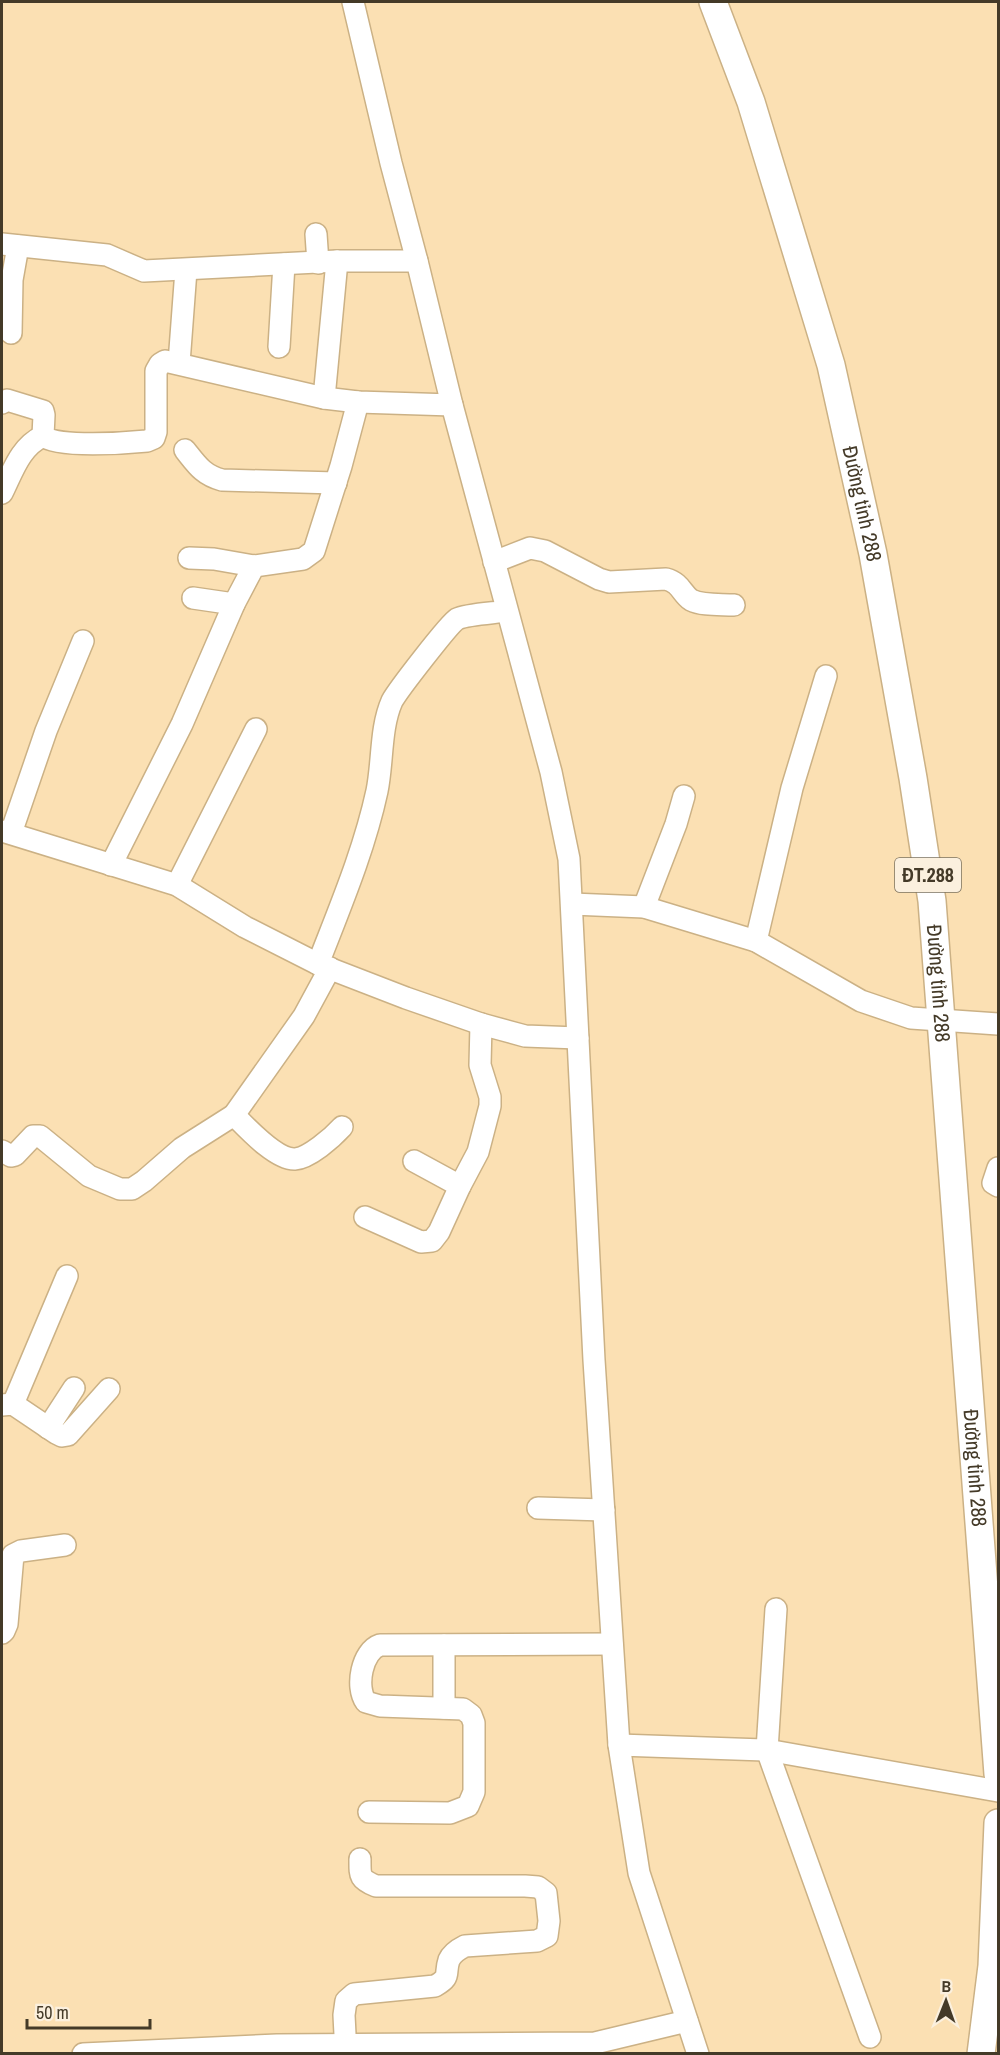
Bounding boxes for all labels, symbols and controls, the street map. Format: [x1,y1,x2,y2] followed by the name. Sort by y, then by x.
[835,443,889,564] street label: Đường tỉnh 288
[895,858,961,892] road number: ĐT.288
[920,923,958,1043] street label: Đường tỉnh 288
[956,1408,994,1528] street label: Đường tỉnh 288
[916,1971,976,2031] north arrow
[941,1975,951,1997] text: B
[27,1992,150,2030] scale bar
[36,2000,69,2025] text: 50 m

